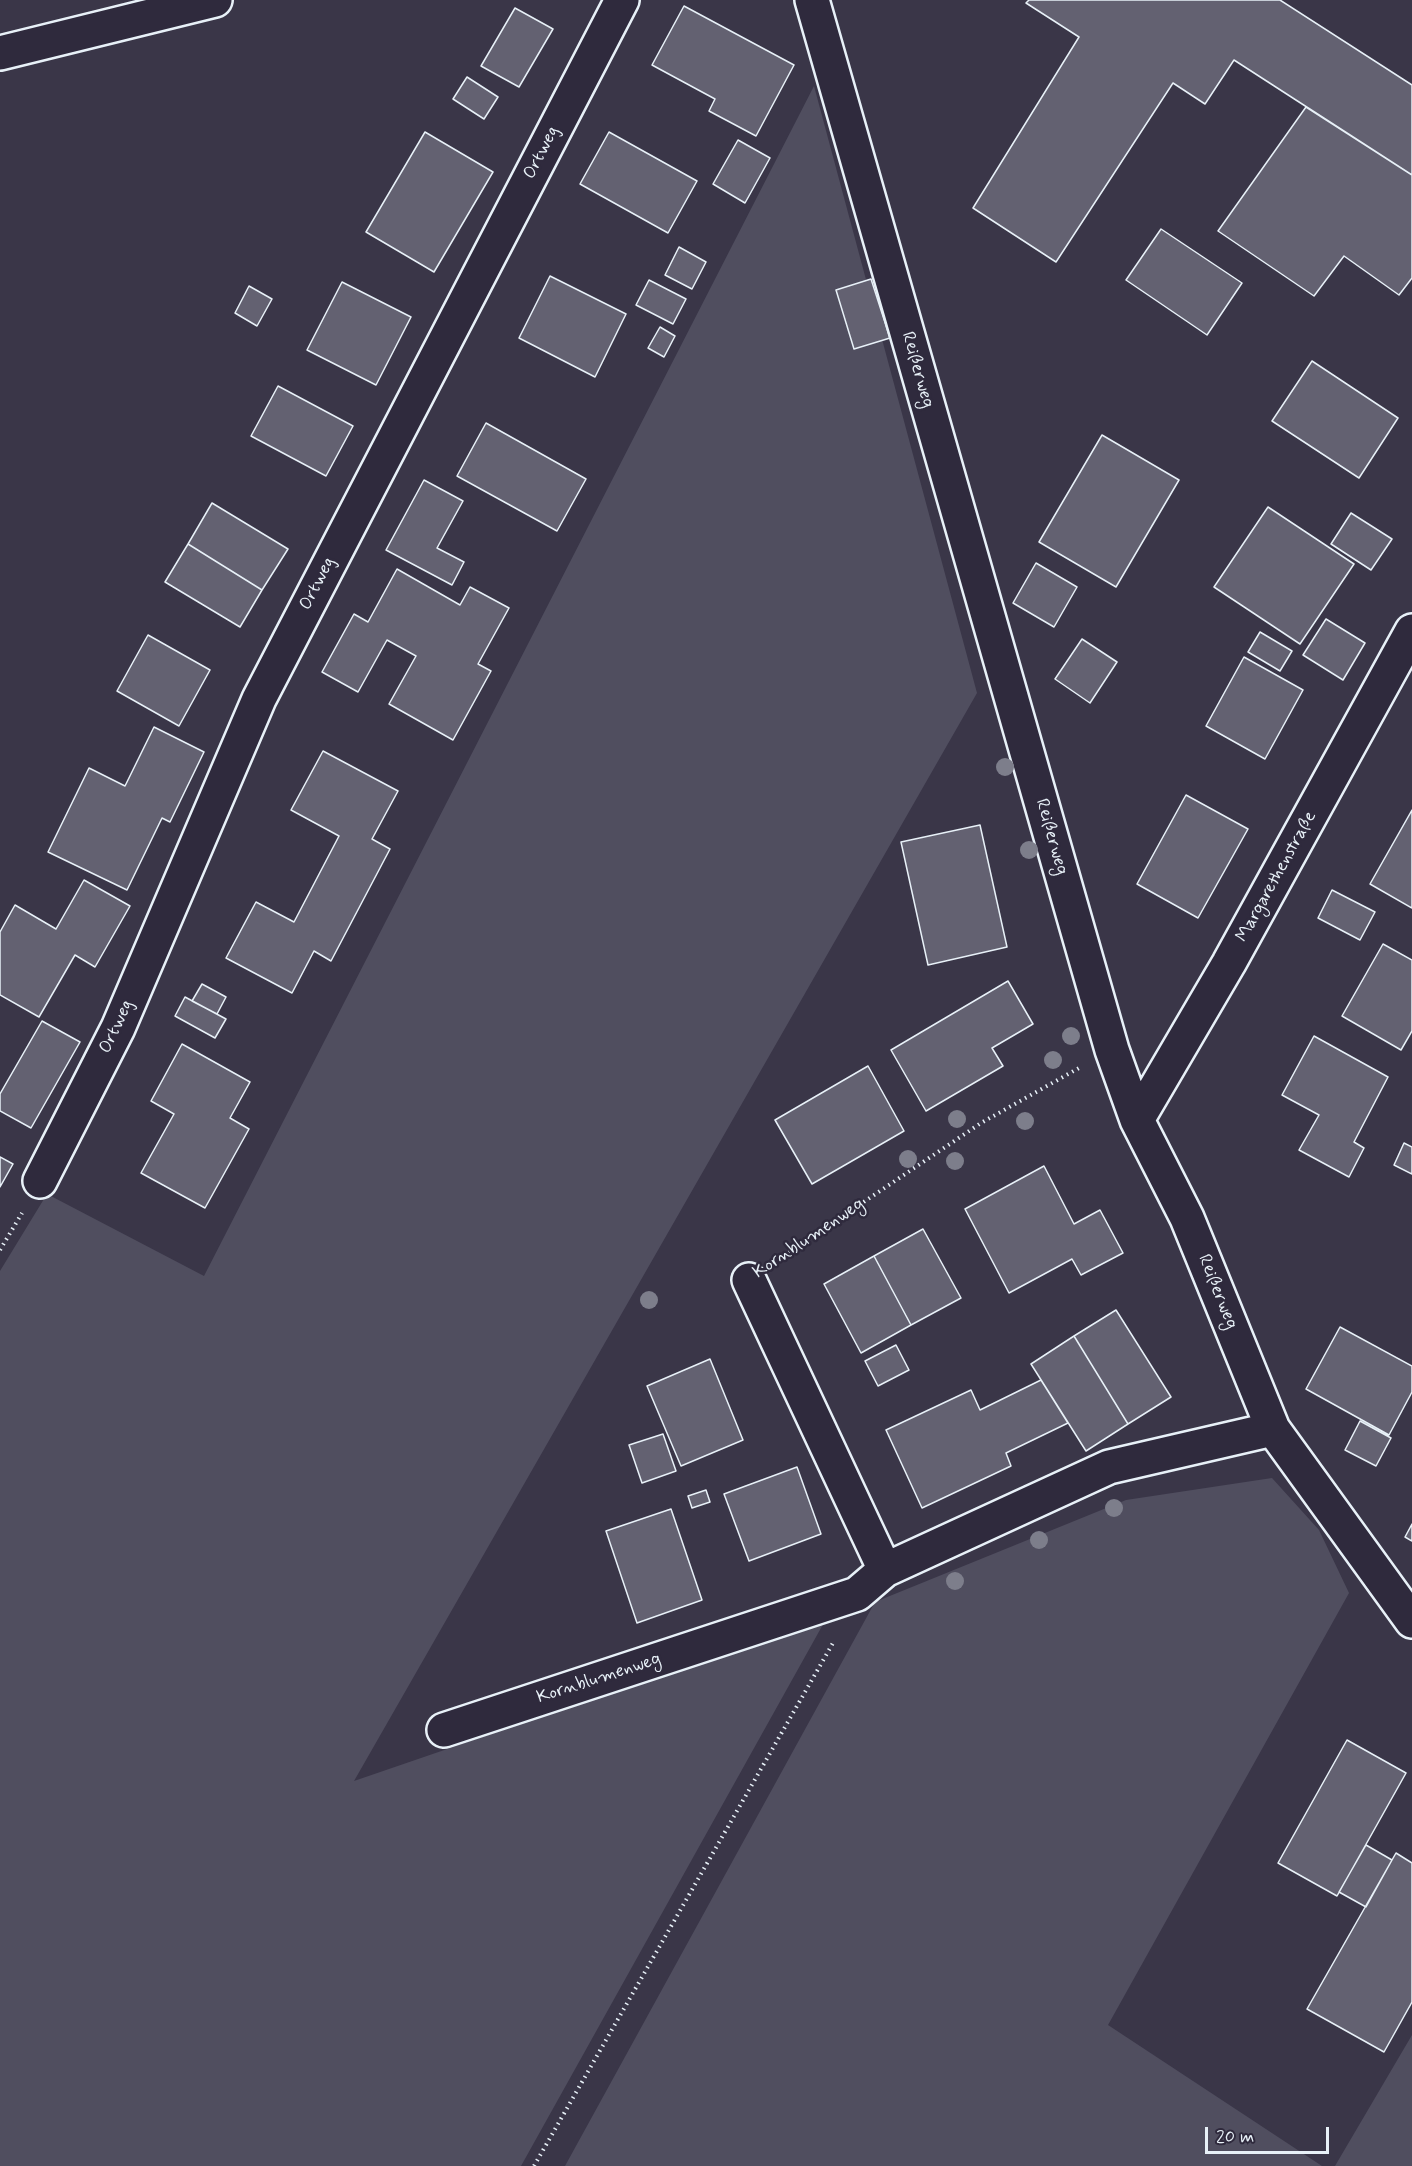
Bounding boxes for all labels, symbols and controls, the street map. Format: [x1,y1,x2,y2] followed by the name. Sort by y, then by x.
[520,123,564,183] street label: Ortweg
[896,329,938,411] street label: Reißerweg
[296,554,340,614] street label: Ortweg
[1030,796,1072,878] street label: Reißerweg
[1232,808,1322,946] street label: Margarethenstraße
[95,997,139,1057] street label: Ortweg
[749,1194,869,1284] street label: Kornblumenweg
[1192,1252,1242,1332] street label: Reißerweg
[534,1649,664,1709] street label: Kornblumenweg
[1208,2115,1332,2153] scale bar
[1216,2125,1254,2149] text: 20 m

